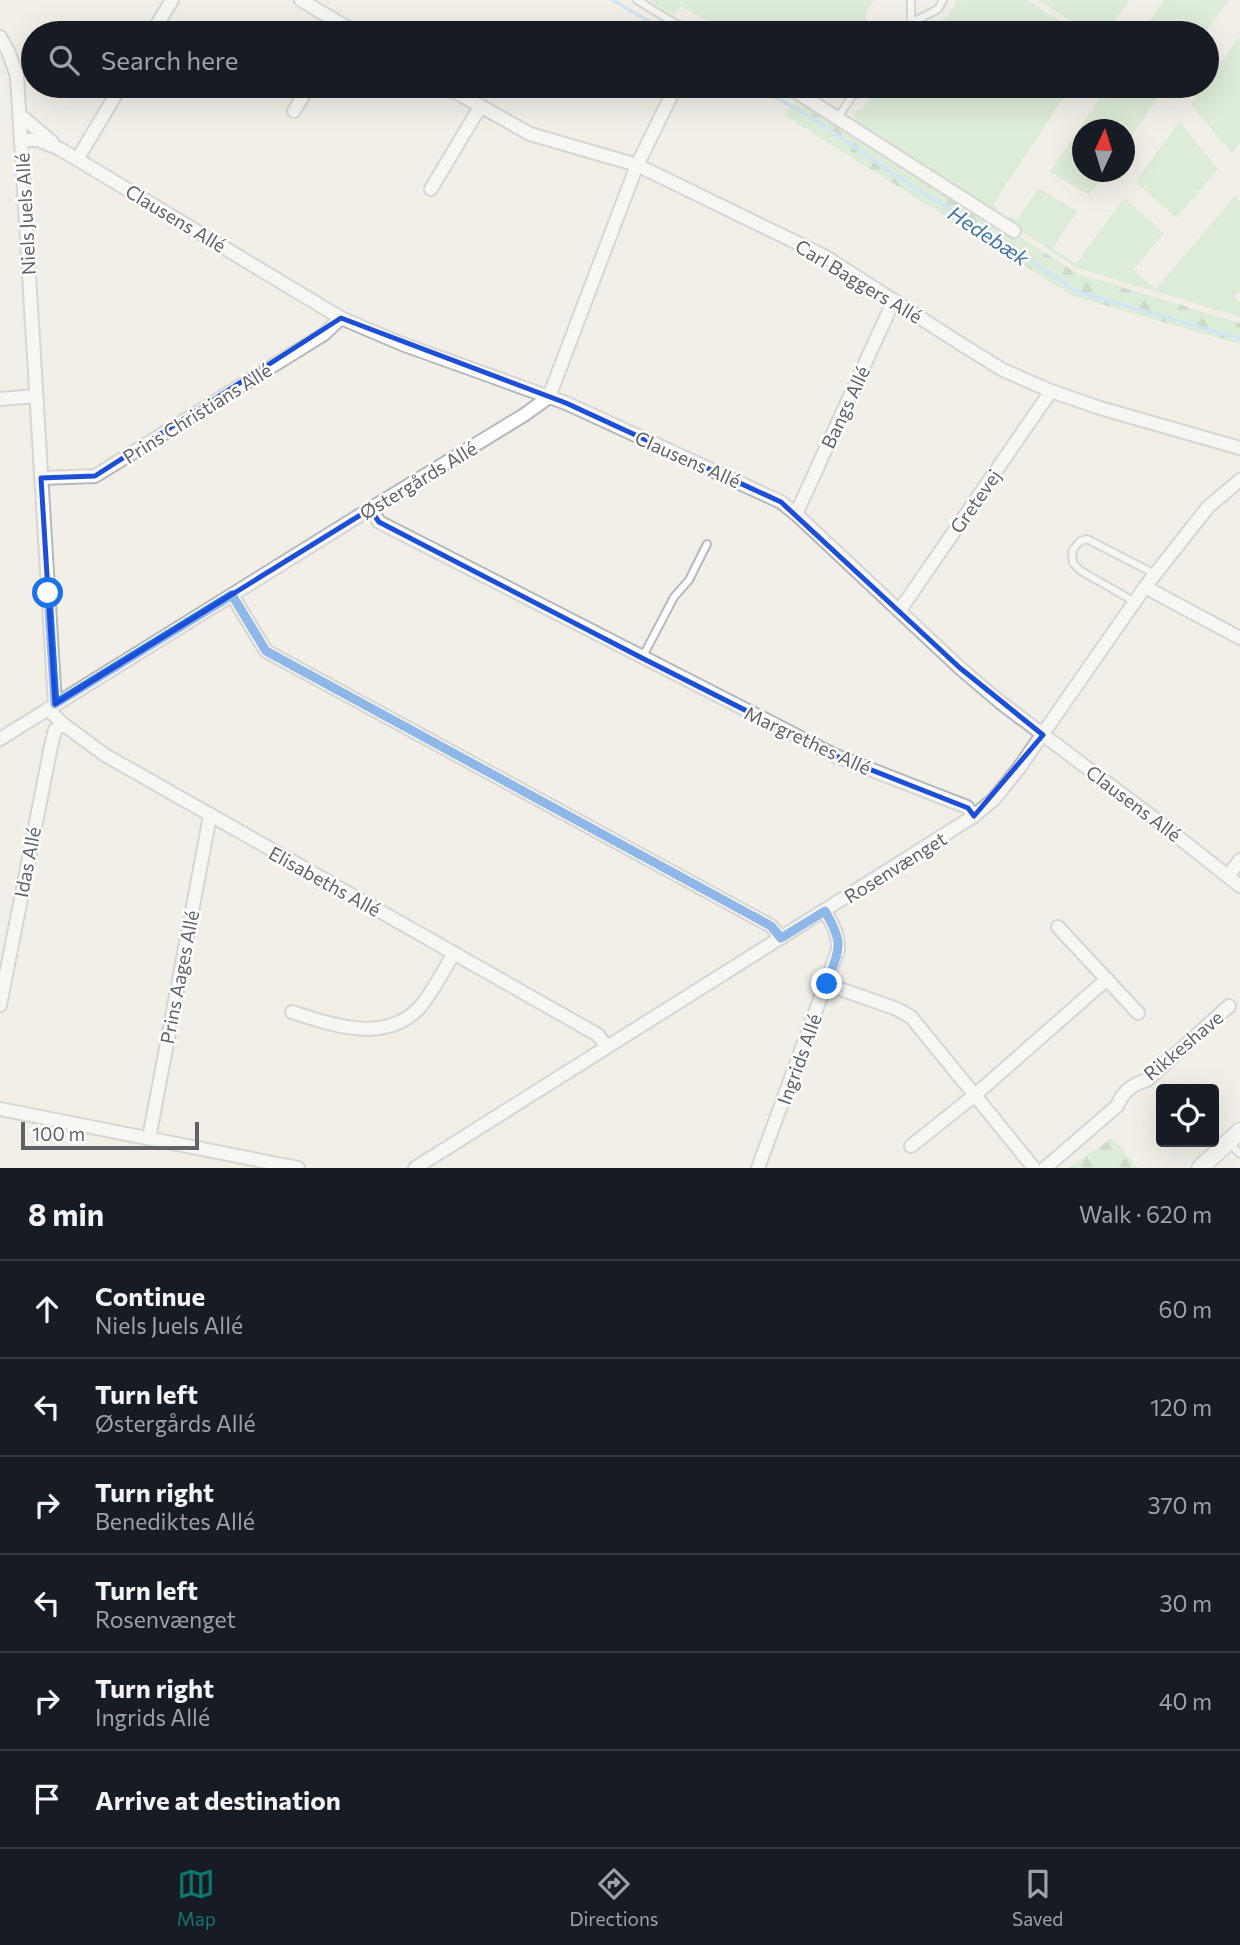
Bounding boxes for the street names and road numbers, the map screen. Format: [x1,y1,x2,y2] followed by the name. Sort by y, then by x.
[10,152,40,276] street label: Niels Juels Allé
[122,179,230,257] street label: Clausens Allé
[791,234,927,328] street label: Carl Baggers Allé
[118,358,276,468] street label: Prins Christians Allé
[816,362,874,452] street label: Bangs Allé
[632,426,744,492] street label: Clausens Allé
[355,436,481,524] street label: Østergårds Allé
[945,465,1005,537] street label: Gretevej
[741,701,875,779] street label: Margrethes Allé
[1082,760,1186,846] street label: Clausens Allé
[9,825,45,899] street label: Idas Allé
[840,826,951,908] street label: Rosenvænget
[265,841,385,921] street label: Elisabeths Allé
[155,908,203,1046] street label: Prins Aages Allé
[1139,1005,1227,1085] street label: Rikkeshave
[772,1010,826,1108] street label: Ingrids Allé

